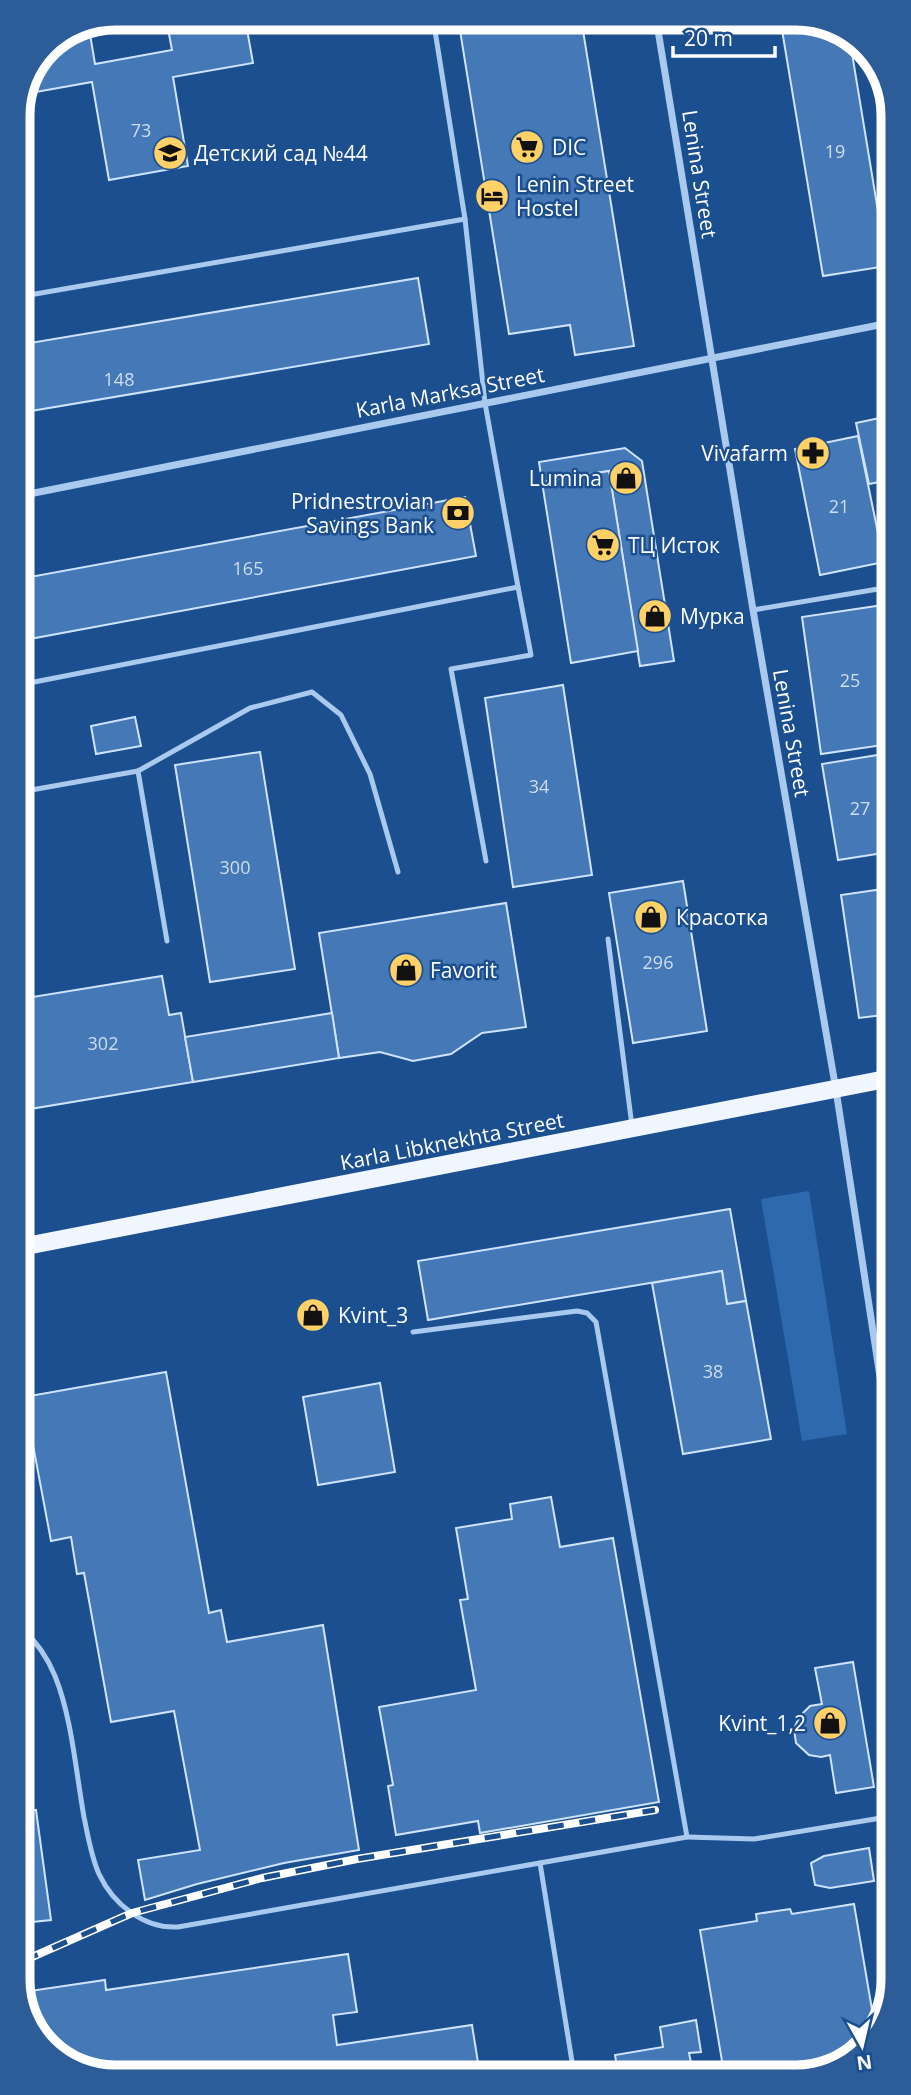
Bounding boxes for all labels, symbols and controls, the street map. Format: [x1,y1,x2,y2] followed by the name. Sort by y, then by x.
[673,14,774,58] scale bar
[684,24,733,52] text: 20 m
[676,108,724,240] street label: Lenina Street
[131,118,151,142] house number: 73
[508,128,546,166] supermarket icon: DIC
[552,133,586,161] place label: DIC
[151,134,189,172] school or university icon: Детский сад №44
[194,139,368,167] place label: Детский сад №44
[825,139,845,163] house number: 19
[516,170,634,222] place label: Lenin Street Hostel
[473,177,511,215] hotel icon: Lenin Street Hostel
[353,360,547,424] street label: Karla Marksa Street
[104,367,134,391] house number: 148
[794,434,832,472] pharmacy icon: Vivafarm
[701,439,788,467] place label: Vivafarm
[607,459,645,497] shop icon: Lumina
[529,464,602,492] place label: Lumina
[291,487,434,539] place label: Pridnestrovian Savings Bank
[439,494,477,532] bank icon: Pridnestrovian Savings Bank
[829,494,849,518] house number: 21
[584,526,622,564] supermarket icon: ТЦ Исток
[628,531,720,559] place label: ТЦ Исток
[233,556,263,580] house number: 165
[636,597,674,635] shop icon: Мурка
[680,602,745,630] place label: Мурка
[767,667,817,799] street label: Lenina Street
[840,668,860,692] house number: 25
[529,774,549,798] house number: 34
[850,796,870,820] house number: 27
[220,855,250,879] house number: 300
[632,898,670,936] shop icon: Красотка
[676,903,768,931] place label: Красотка
[643,950,673,974] house number: 296
[387,951,425,989] shop icon: Favorit
[430,956,497,984] place label: Favorit
[88,1031,118,1055] house number: 302
[338,1106,566,1176] street label: Karla Libknekhta Street
[294,1296,332,1334] shop icon: Kvint_3
[338,1301,408,1329] place label: Kvint_3
[703,1359,723,1383] house number: 38
[811,1704,849,1742] shop icon: Kvint_1,2
[718,1709,806,1737] place label: Kvint_1,2
[827,2011,897,2081] north arrow
[855,2049,874,2077] text: N

